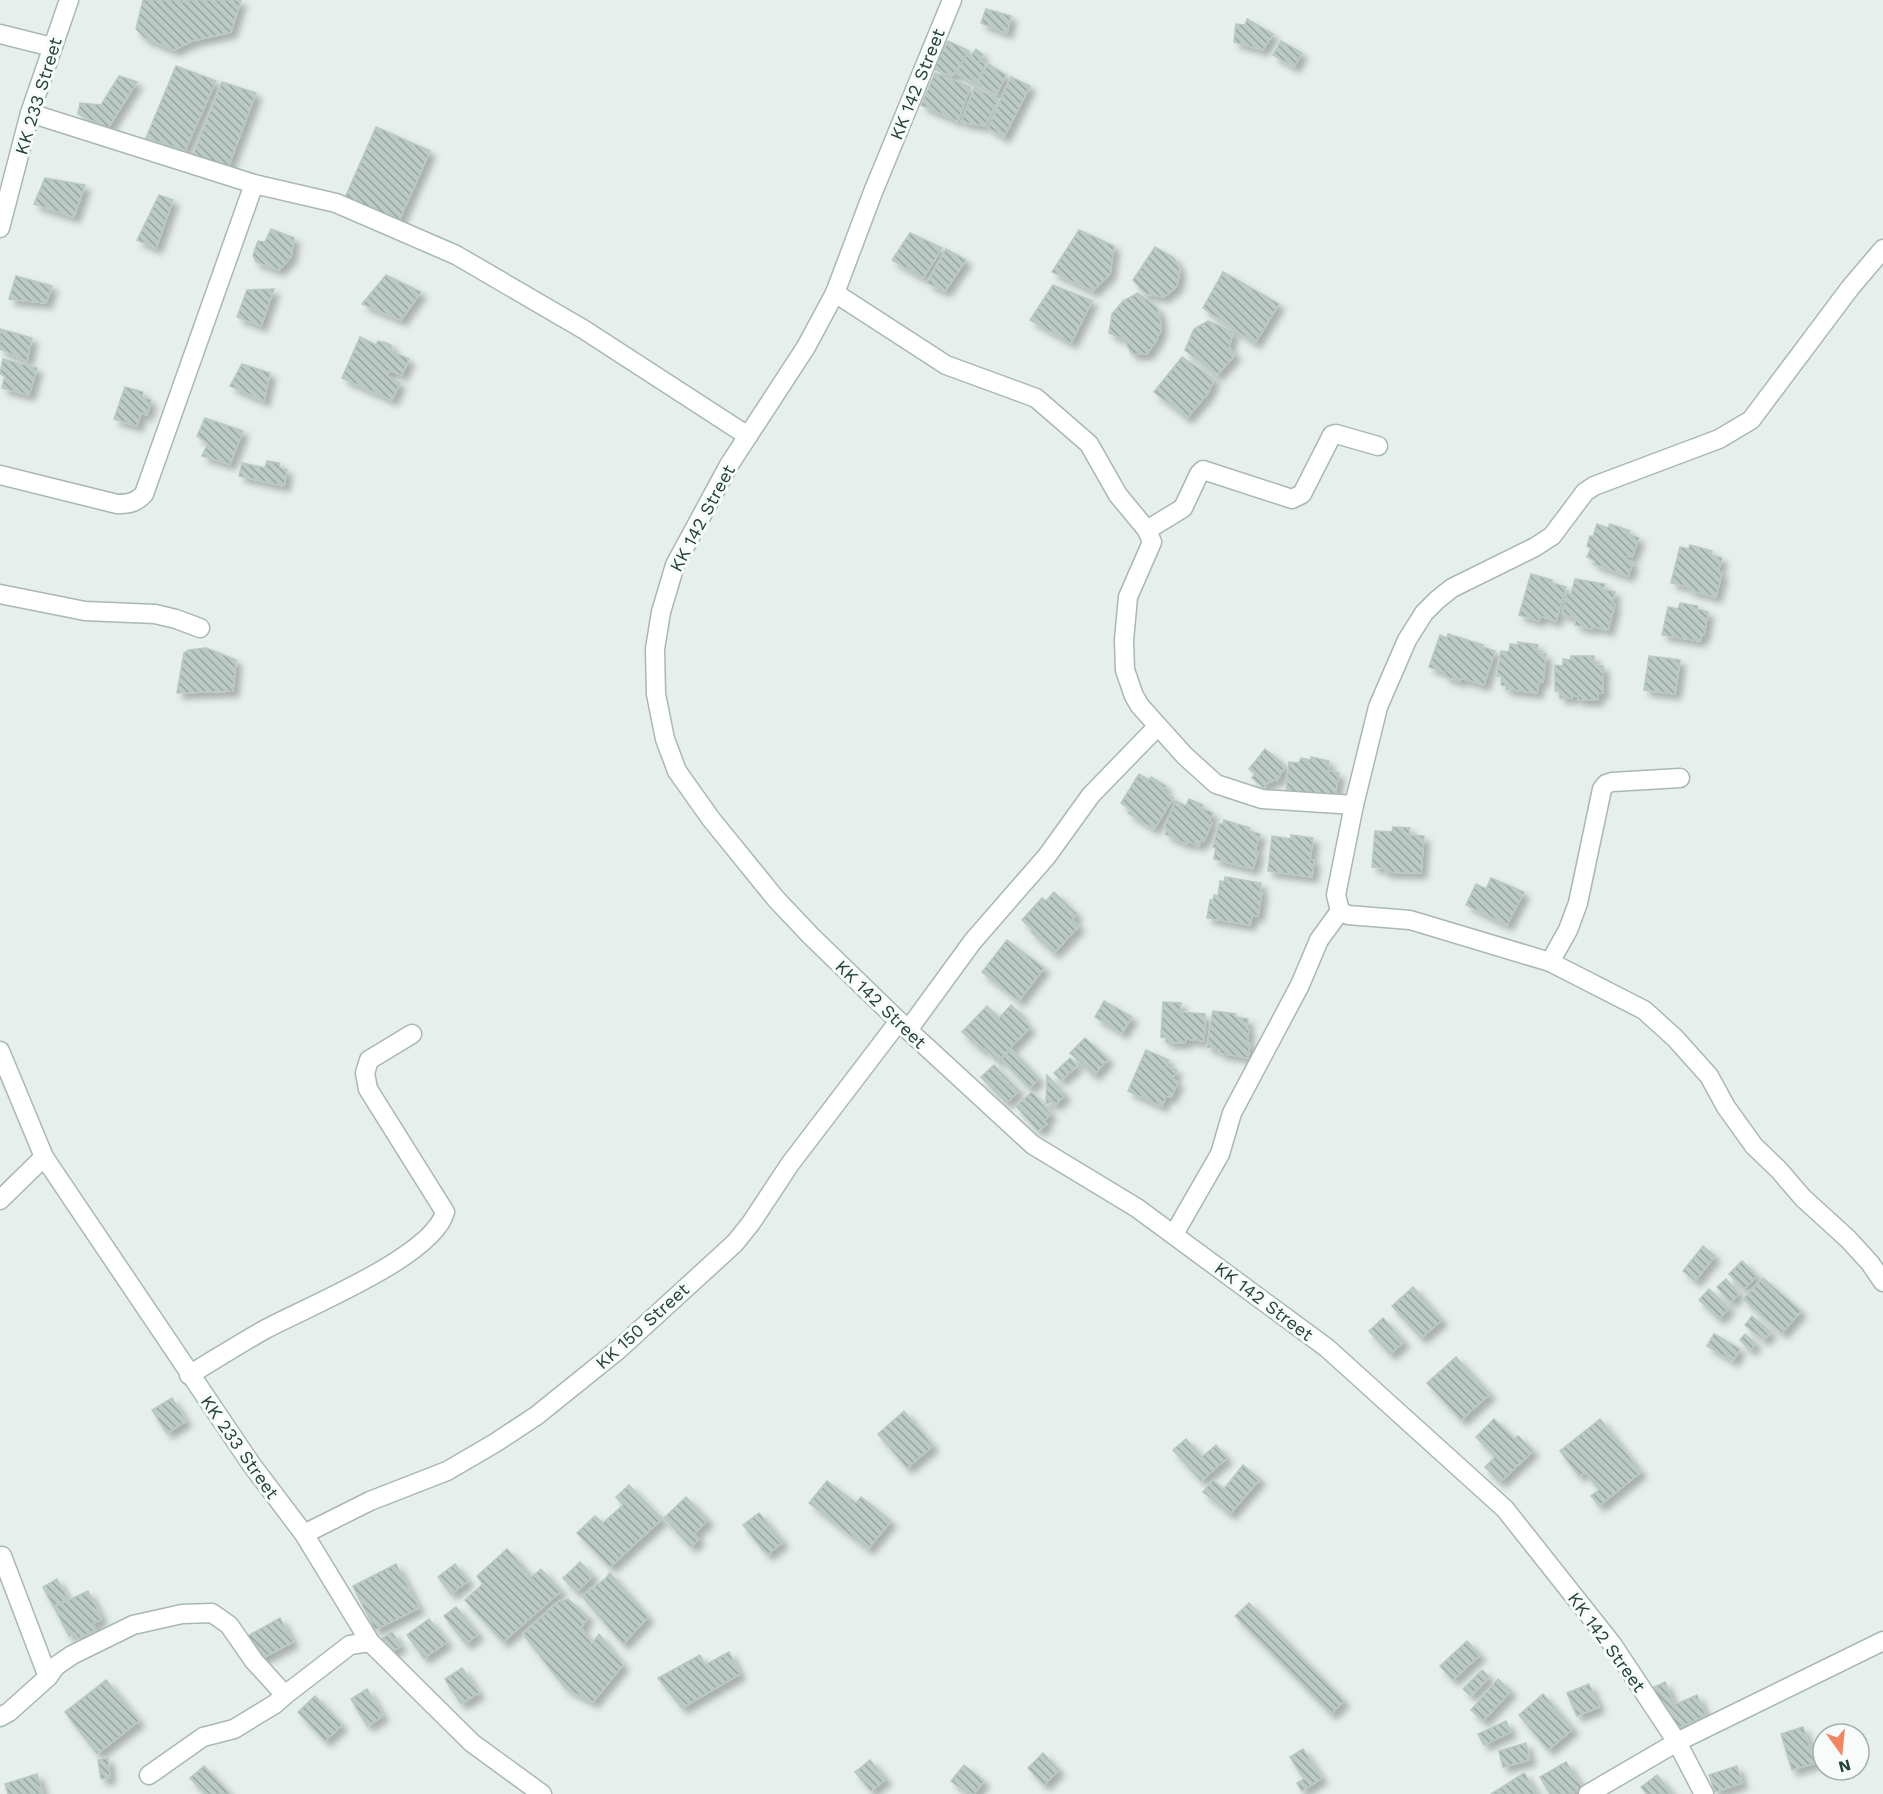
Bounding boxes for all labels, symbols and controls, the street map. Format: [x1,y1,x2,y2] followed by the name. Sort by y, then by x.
[885,25,949,143] street label: KK 142 Street
[10,34,66,157] street label: KK 233 Street
[665,461,739,575] street label: KK 142 Street
[831,955,931,1053] street label: KK 142 Street
[1211,1257,1318,1345] street label: KK 142 Street
[591,1278,693,1373] street label: KK 150 Street
[197,1391,284,1503] street label: KK 233 Street
[1564,1588,1650,1696] street label: KK 142 Street
[1811,1722,1871,1782] north arrow
[1837,1755,1853,1777] text: N

